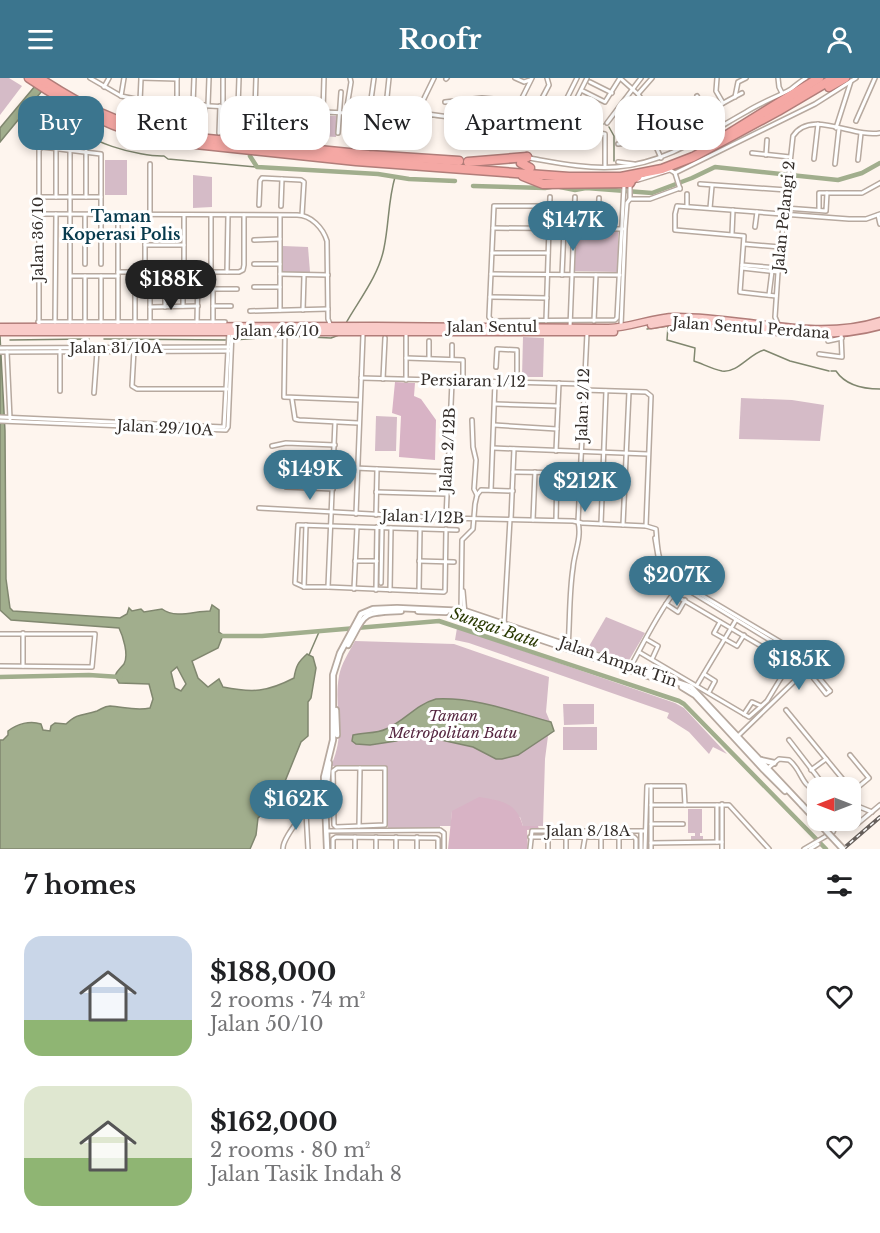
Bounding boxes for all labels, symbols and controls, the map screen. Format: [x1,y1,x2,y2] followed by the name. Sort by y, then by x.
[24,23,57,56] icon: menu
[399,23,481,56] text: Roofr
[823,23,856,56] icon: person
[18,96,104,150] chip: Buy
[116,96,208,150] chip: Rent
[220,96,330,150] chip: Filters
[342,96,432,150] chip: New
[444,96,603,150] chip: Apartment
[615,96,725,150] chip: House
[768,160,799,274] street label: Jalan Pelangi 2
[28,197,47,283] street label: Jalan 36/10
[531,201,615,252] pin: $147K
[62,206,180,244] district label: Taman Koperasi Polis
[542,208,604,232] text: $147K
[129,260,213,311] pin: $188K
[139,267,203,291] text: $188K
[670,312,831,343] street label: Jalan Sentul Perdana
[445,317,537,336] street label: Jalan Sentul
[233,321,319,340] street label: Jalan 46/10
[67,338,163,357] street label: Jalan 31/10A
[572,368,593,444] street label: Jalan 2/12
[420,370,526,391] street label: Persiaran 1/12
[436,407,459,495] street label: Jalan 2/12B
[115,415,214,440] street label: Jalan 29/10A
[268,450,352,501] pin: $149K
[278,457,342,481] text: $149K
[543,462,627,513] pin: $212K
[553,469,617,493] text: $212K
[379,505,465,527] street label: Jalan 1/12B
[635,556,719,607] pin: $207K
[643,563,711,587] text: $207K
[448,603,542,651] water label: Sungai Batu
[555,632,680,691] street label: Jalan Ampat Tin
[757,640,841,691] pin: $185K
[768,647,830,671] text: $185K
[388,706,518,742] park label: Taman Metropolitan Batu
[807,777,861,831] north arrow
[807,777,861,831] map controls
[254,780,338,831] pin: $162K
[264,787,328,811] text: $162K
[544,821,631,840] street label: Jalan 8/18A
[24,869,136,901] text: 7 homes
[823,869,856,902] icon: filters
[210,956,336,988] text: $188,000
[72,960,144,1032] icon: home
[823,980,856,1013] icon: heart
[210,988,366,1012] text: 2 rooms · 74 m²
[210,1012,323,1036] text: Jalan 50/10
[210,1106,338,1138] text: $162,000
[72,1110,144,1182] icon: home
[823,1130,856,1163] icon: heart
[210,1138,371,1162] text: 2 rooms · 80 m²
[210,1162,402,1186] text: Jalan Tasik Indah 8

